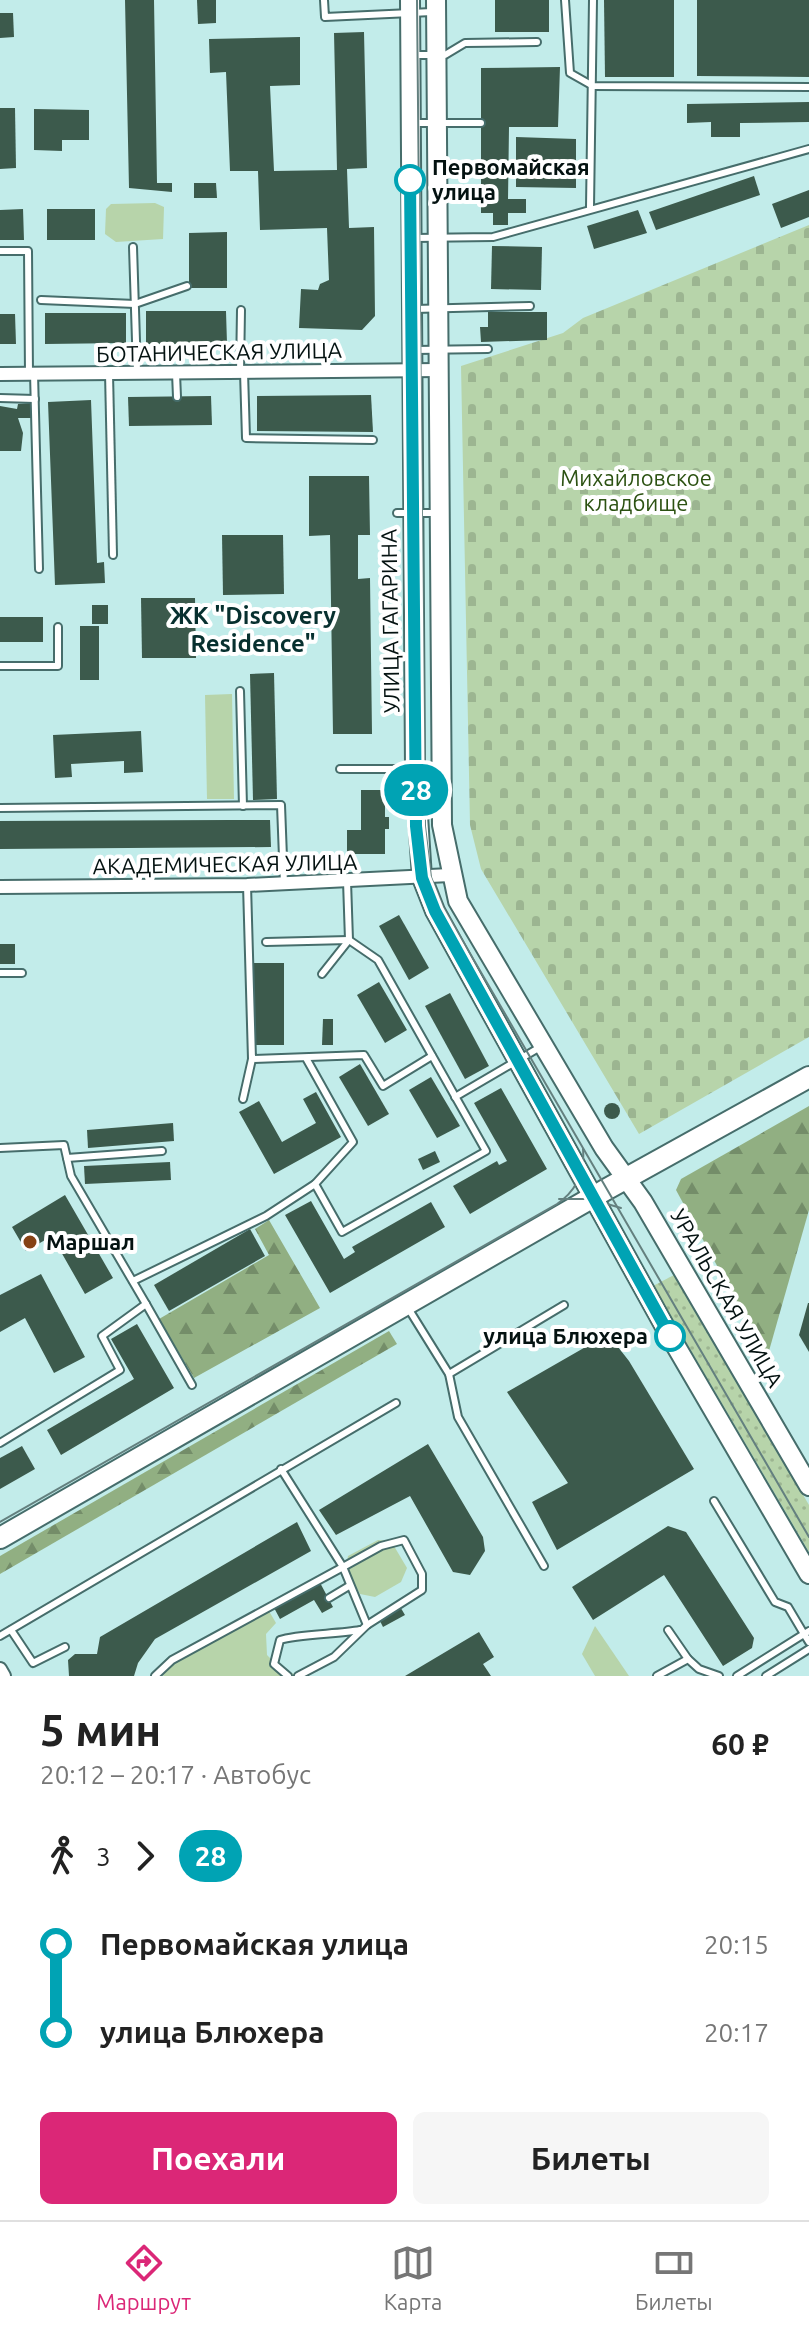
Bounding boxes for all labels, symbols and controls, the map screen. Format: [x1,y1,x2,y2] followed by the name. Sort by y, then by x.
[432,154,590,204] place label: Первомайская улица
[395,165,425,195] marker: Первомайская улица
[96,337,343,366] street label: БОТАНИЧЕСКАЯ УЛИЦА
[560,465,712,515] park label: Михайловское кладбище
[375,528,404,713] street label: УЛИЦА ГАГАРИНА
[170,602,336,657] district label: ЖК "Discovery Residence"
[380,764,452,816] line badge: 28
[400,774,432,805] text: 28
[92,849,358,878] street label: АКАДЕМИЧЕСКАЯ УЛИЦА
[666,1204,789,1392] street label: УРАЛЬСКАЯ УЛИЦА
[46,1229,135,1254] place label: Маршал
[21,1233,39,1251] marker: Маршал
[655,1321,685,1351] marker: улица Блюхера
[483,1323,648,1348] place label: улица Блюхера
[40,1705,161,1754] text: 5 мин
[711,1727,769,1761] text: 60 ₽
[40,1760,311,1789] text: 20:12 – 20:17 · Автобус
[40,1834,84,1878] icon: walk
[123,1834,167,1878] icon: forward
[195,1840,226,1871] text: 28
[96,1842,111,1871] text: 3
[100,1927,409,1961] text: Первомайская улица
[704,1930,769,1959] text: 20:15
[100,2015,325,2049] text: улица Блюхера
[704,2018,769,2047] text: 20:17
[40,2112,397,2204] button: Поехали
[413,2112,769,2204] button: Билеты
[96,2241,191,2314] tab: Маршрут
[384,2241,442,2314] tab: Карта
[635,2241,713,2314] tab: Билеты

